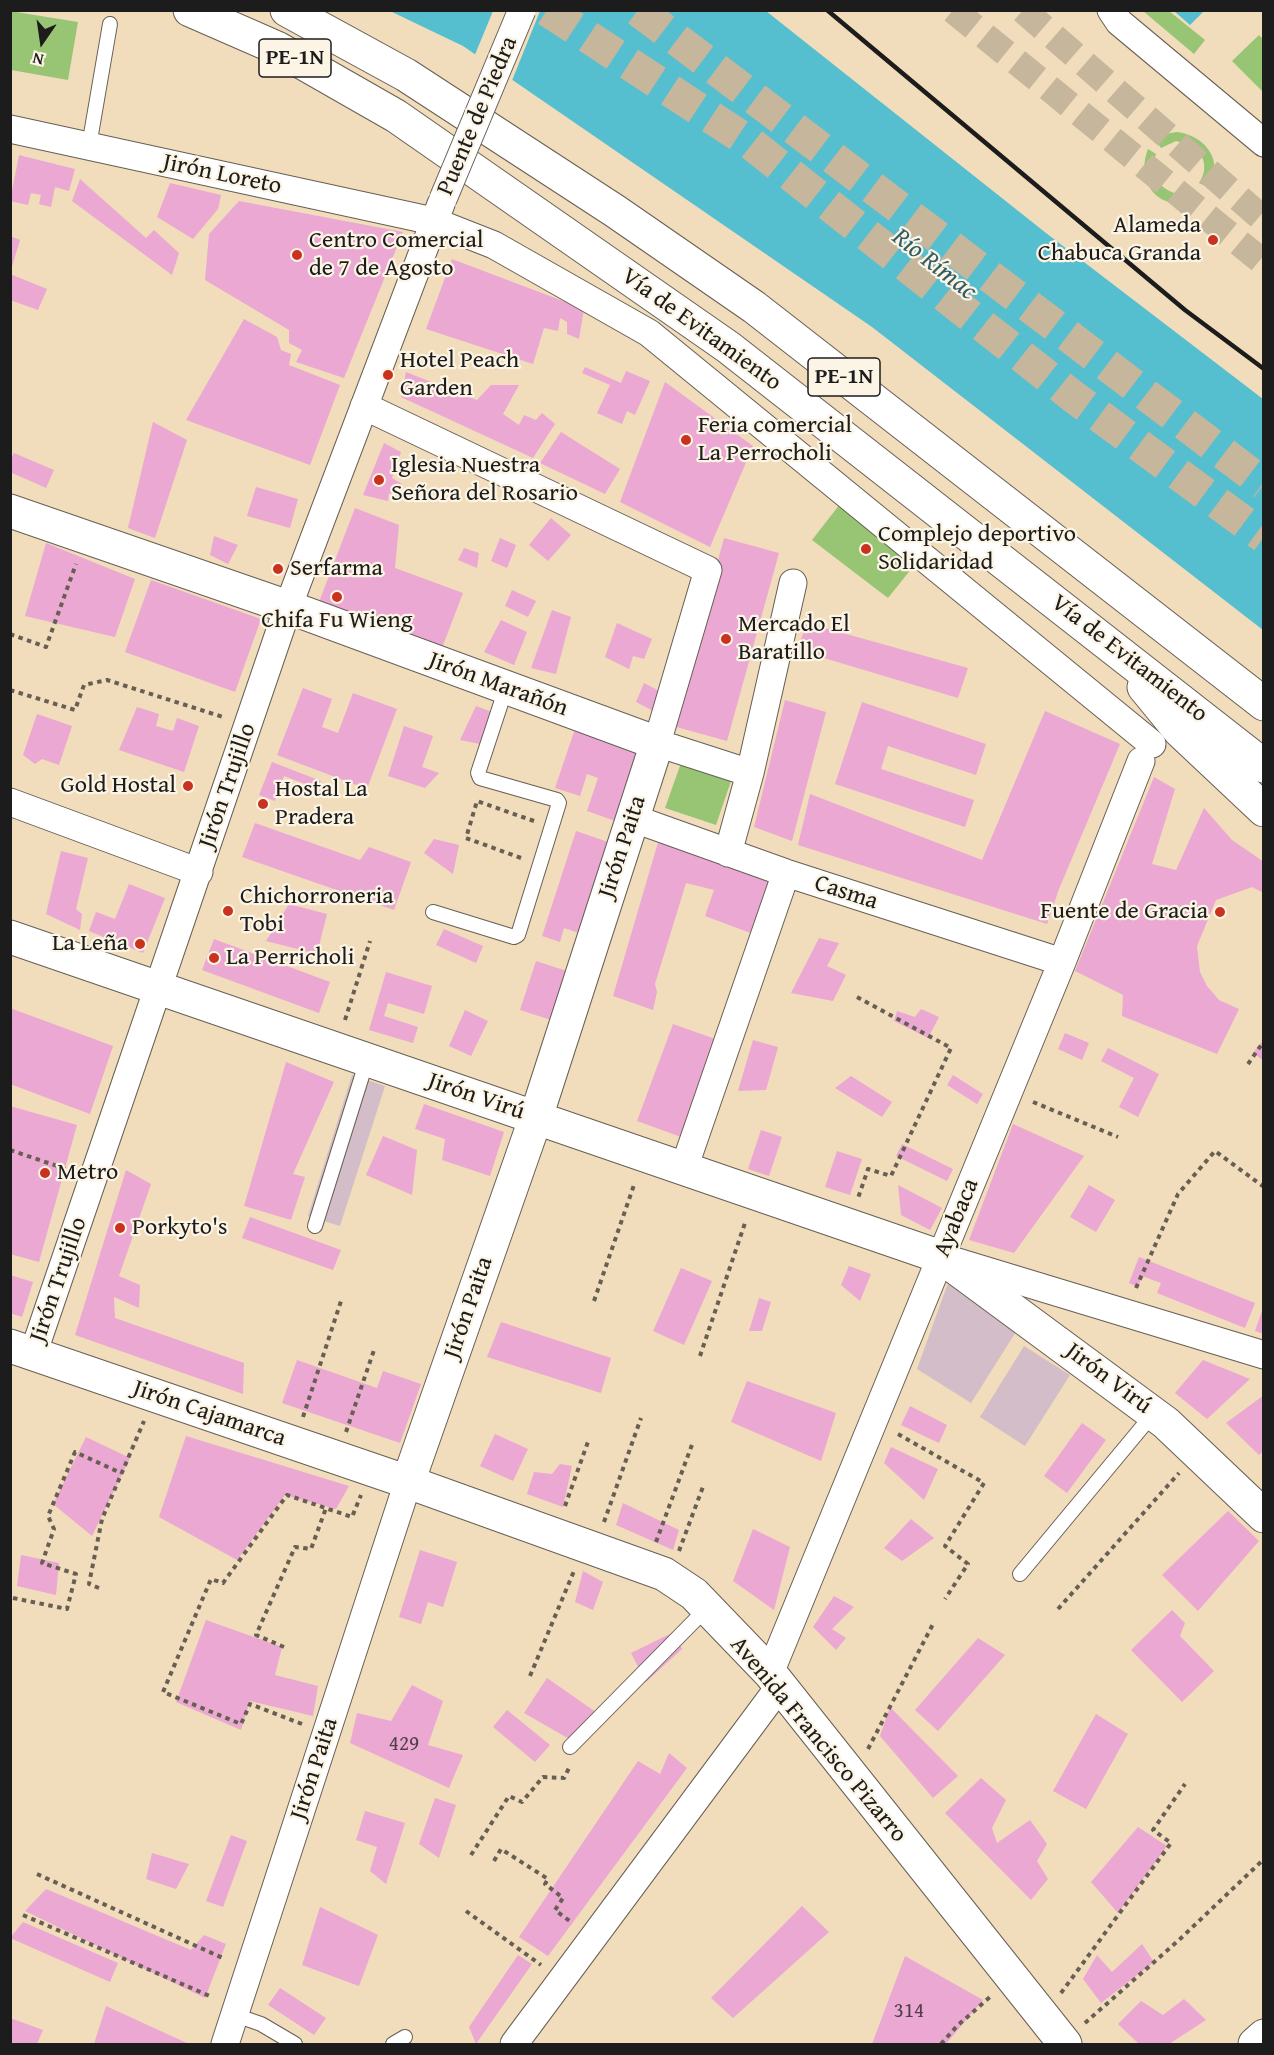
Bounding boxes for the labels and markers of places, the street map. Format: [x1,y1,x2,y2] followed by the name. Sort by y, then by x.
[1038,212,1201,268] place label: Alameda Chabuca Granda
[309,227,483,283] place label: Centro Comercial de 7 de Agosto
[1206,233,1220,247] marker: Alameda Chabuca Granda
[290,248,304,262] marker: Centro Comercial de 7 de Agosto
[400,347,519,403] place label: Hotel Peach Garden
[381,368,395,382] marker: Hotel Peach Garden
[698,412,852,468] place label: Feria comercial La Perrocholi
[679,433,693,447] marker: Feria comercial La Perrocholi
[391,452,578,508] place label: Iglesia Nuestra Señora del Rosario
[372,473,386,487] marker: Iglesia Nuestra Señora del Rosario
[878,521,1076,577] place label: Complejo deportivo Solidaridad
[859,542,873,556] marker: Complejo deportivo Solidaridad
[290,555,383,583] place label: Serfarma
[271,562,285,576] marker: Serfarma
[330,590,344,604] marker: Chifa Fu Wieng
[261,607,413,635] place label: Chifa Fu Wieng
[738,611,850,667] place label: Mercado El Baratillo
[719,632,733,646] marker: Mercado El Baratillo
[61,772,176,800] place label: Gold Hostal
[275,776,368,832] place label: Hostal La Pradera
[181,779,195,793] marker: Gold Hostal
[256,797,270,811] marker: Hostal La Pradera
[240,883,394,939] place label: Chichorroneria Tobi
[1040,898,1208,926] place label: Fuente de Gracia
[221,904,235,918] marker: Chichorroneria Tobi
[1213,905,1227,919] marker: Fuente de Gracia
[52,930,128,958] place label: La Leña
[133,937,147,951] marker: La Leña
[226,944,354,972] place label: La Perricholi
[207,951,221,965] marker: La Perricholi
[57,1159,118,1187] place label: Metro
[38,1166,52,1180] marker: Metro
[132,1214,228,1242] place label: Porkyto's
[113,1221,127,1235] marker: Porkyto's

